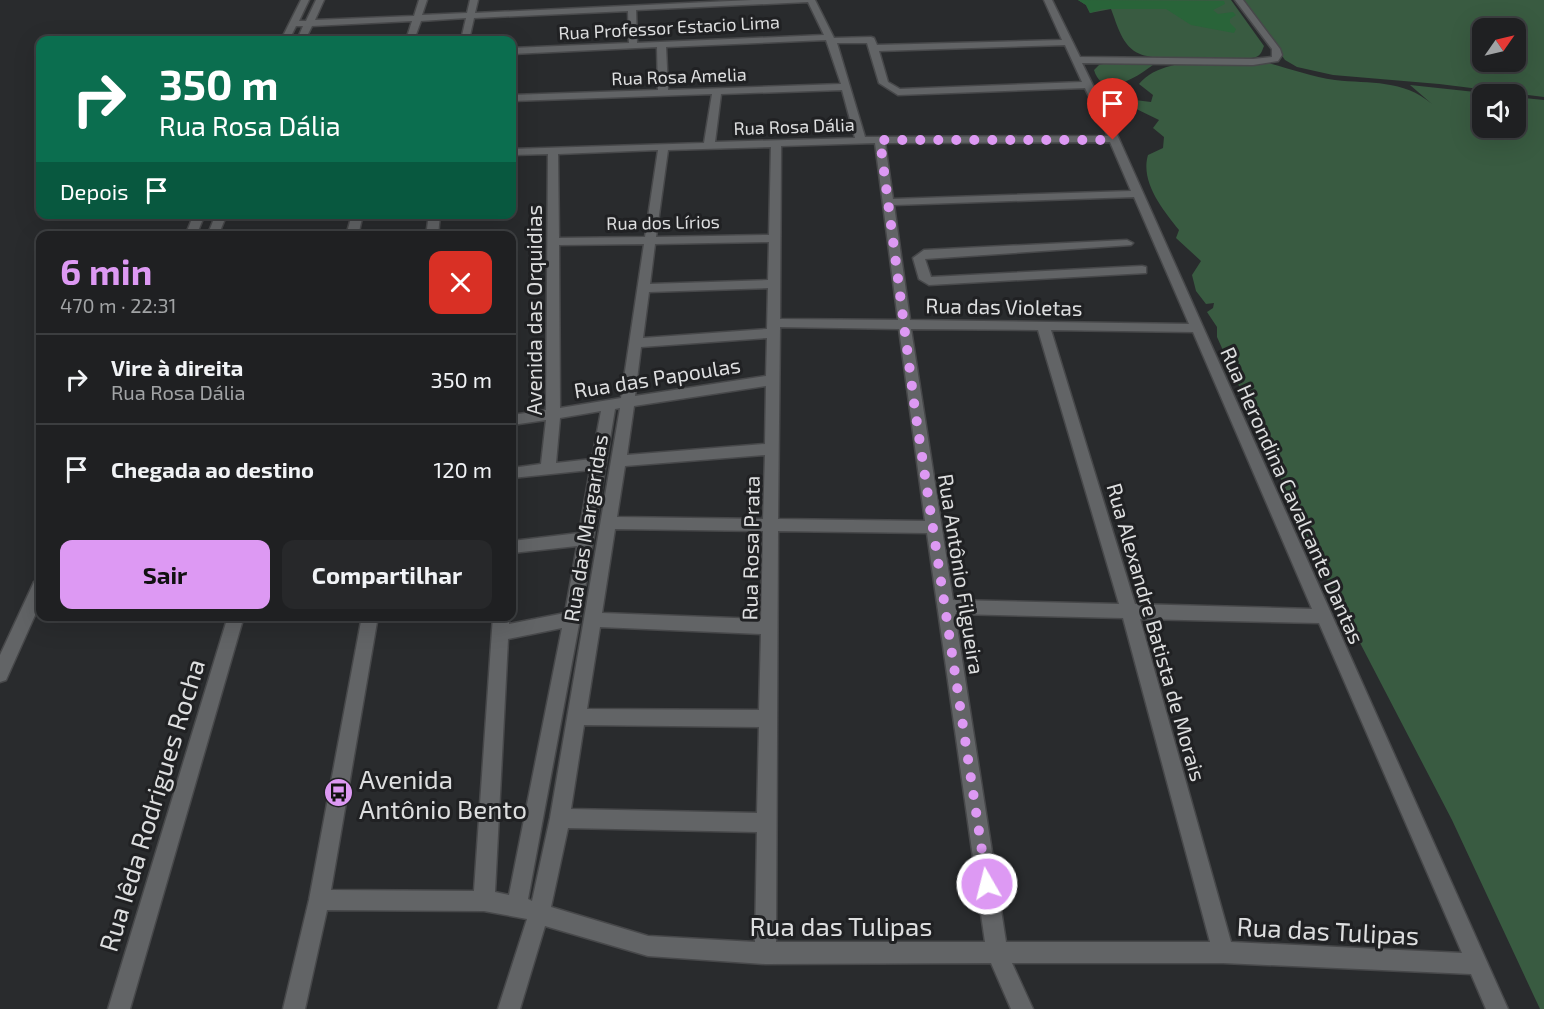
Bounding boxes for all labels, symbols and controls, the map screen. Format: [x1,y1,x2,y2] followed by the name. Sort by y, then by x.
[558,10,780,44] street label: Rua Professor Estacio Lima
[1472,18,1526,72] north arrow
[1472,18,1526,138] map controls
[159,58,279,108] text: 350 m
[60,60,138,138] icon: right
[611,63,747,89] street label: Rua Rosa Amelia
[1087,78,1138,140] pin
[1472,84,1526,138] button: sound
[1096,87,1129,120] icon: arrive
[159,109,341,141] text: Rua Rosa Dália
[733,113,855,139] street label: Rua Rosa Dália
[140,174,173,207] icon: arrive
[60,178,128,204] text: Depois
[521,205,546,415] street label: Avenida das Orquidias
[606,210,720,234] street label: Rua dos Lírios
[60,249,152,292] text: 6 min
[429,251,492,314] button: close
[925,292,1083,320] street label: Rua das Violetas
[60,293,177,317] text: 470 m · 22:31
[1216,343,1370,647] street label: Rua Herondina Cavalcante Dantas
[572,351,742,403] street label: Rua das Papoulas
[111,354,243,380] text: Vire à direita
[60,363,93,396] icon: right
[431,366,492,392] text: 350 m
[111,380,246,404] text: Rua Rosa Dália
[558,433,612,623] street label: Rua das Margaridas
[60,453,93,486] icon: arrive
[111,456,314,482] text: Chegada ao destino
[433,456,492,482] text: 120 m
[934,472,990,676] street label: Rua Antônio Filgueira
[736,475,764,621] street label: Rua Rosa Prata
[1102,480,1212,784] street label: Rua Alexandre Batista de Morais
[60,540,270,609] button: Sair
[282,540,492,609] button: Compartilhar
[92,655,210,955] street label: Rua Iêda Rodrigues Rocha
[359,763,527,824] place label: Avenida Antônio Bento
[322,777,354,809] bus stop icon: Avenida Antônio Bento
[955,852,1019,916] position arrow
[750,910,932,941] street label: Rua das Tulipas
[1236,910,1420,950] street label: Rua das Tulipas

